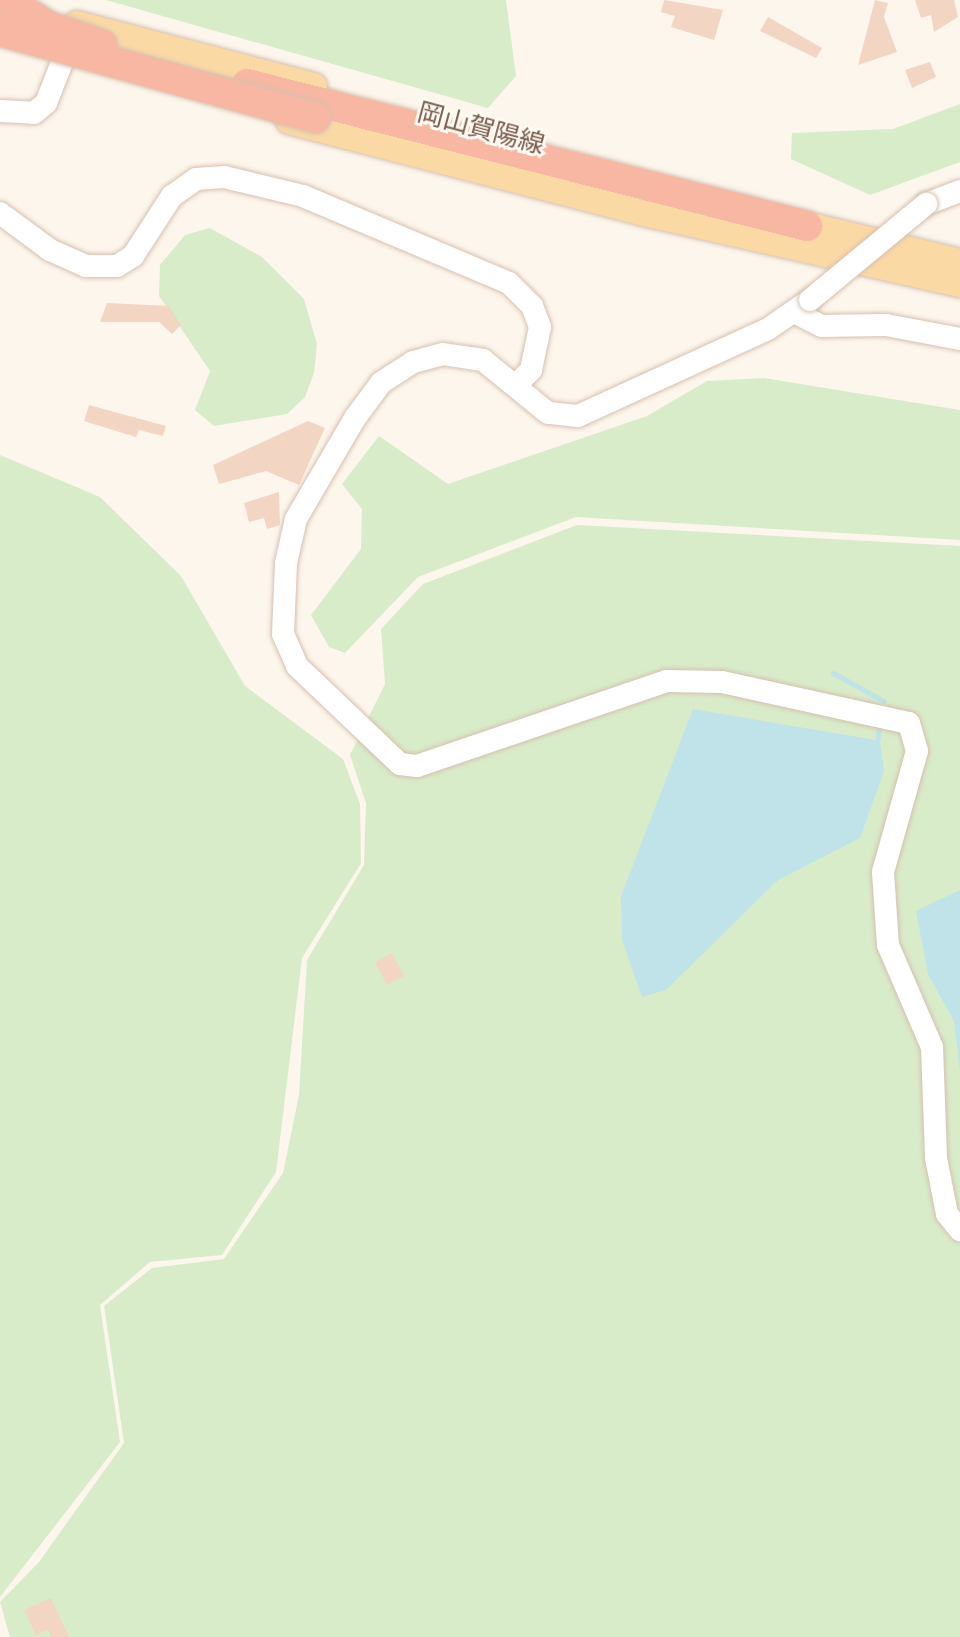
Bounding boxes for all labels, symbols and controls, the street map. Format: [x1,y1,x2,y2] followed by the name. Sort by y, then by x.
[414,97,548,161] street label: 岡山賀陽線

